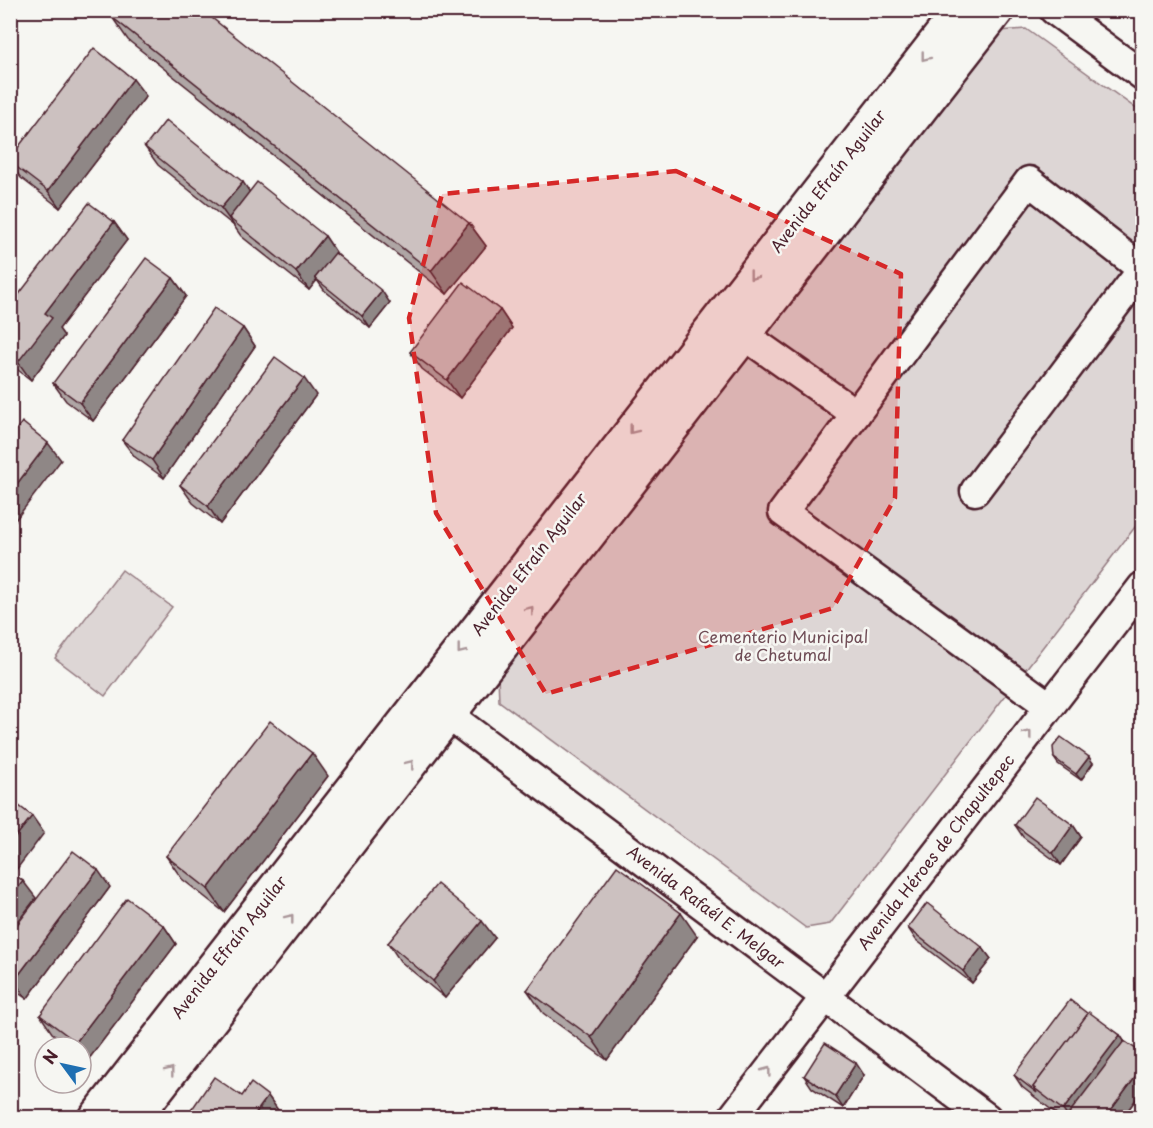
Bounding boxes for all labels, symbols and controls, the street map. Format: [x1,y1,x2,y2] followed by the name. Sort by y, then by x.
[921,50,932,61] one-way arrow
[764,103,891,257] street label: Avenida Efraín Aguilar
[750,270,761,281] one-way arrow
[630,423,641,434] one-way arrow
[465,486,592,640] street label: Avenida Efraín Aguilar
[523,606,534,617] one-way arrow
[698,624,868,666] park label: Cementerio Municipal de Chetumal
[458,643,469,654] one-way arrow
[1020,730,1031,741] one-way arrow
[851,748,1019,954] street label: Avenida Héroes de Chapultepec
[403,760,414,771] one-way arrow
[623,839,791,974] street label: Avenida Rafaél E. Melgar
[165,869,292,1023] street label: Avenida Efraín Aguilar
[283,913,294,924] one-way arrow
[33,1035,93,1095] north arrow
[36,1044,63,1068] text: N
[163,1067,174,1078] one-way arrow
[760,1067,771,1078] one-way arrow

